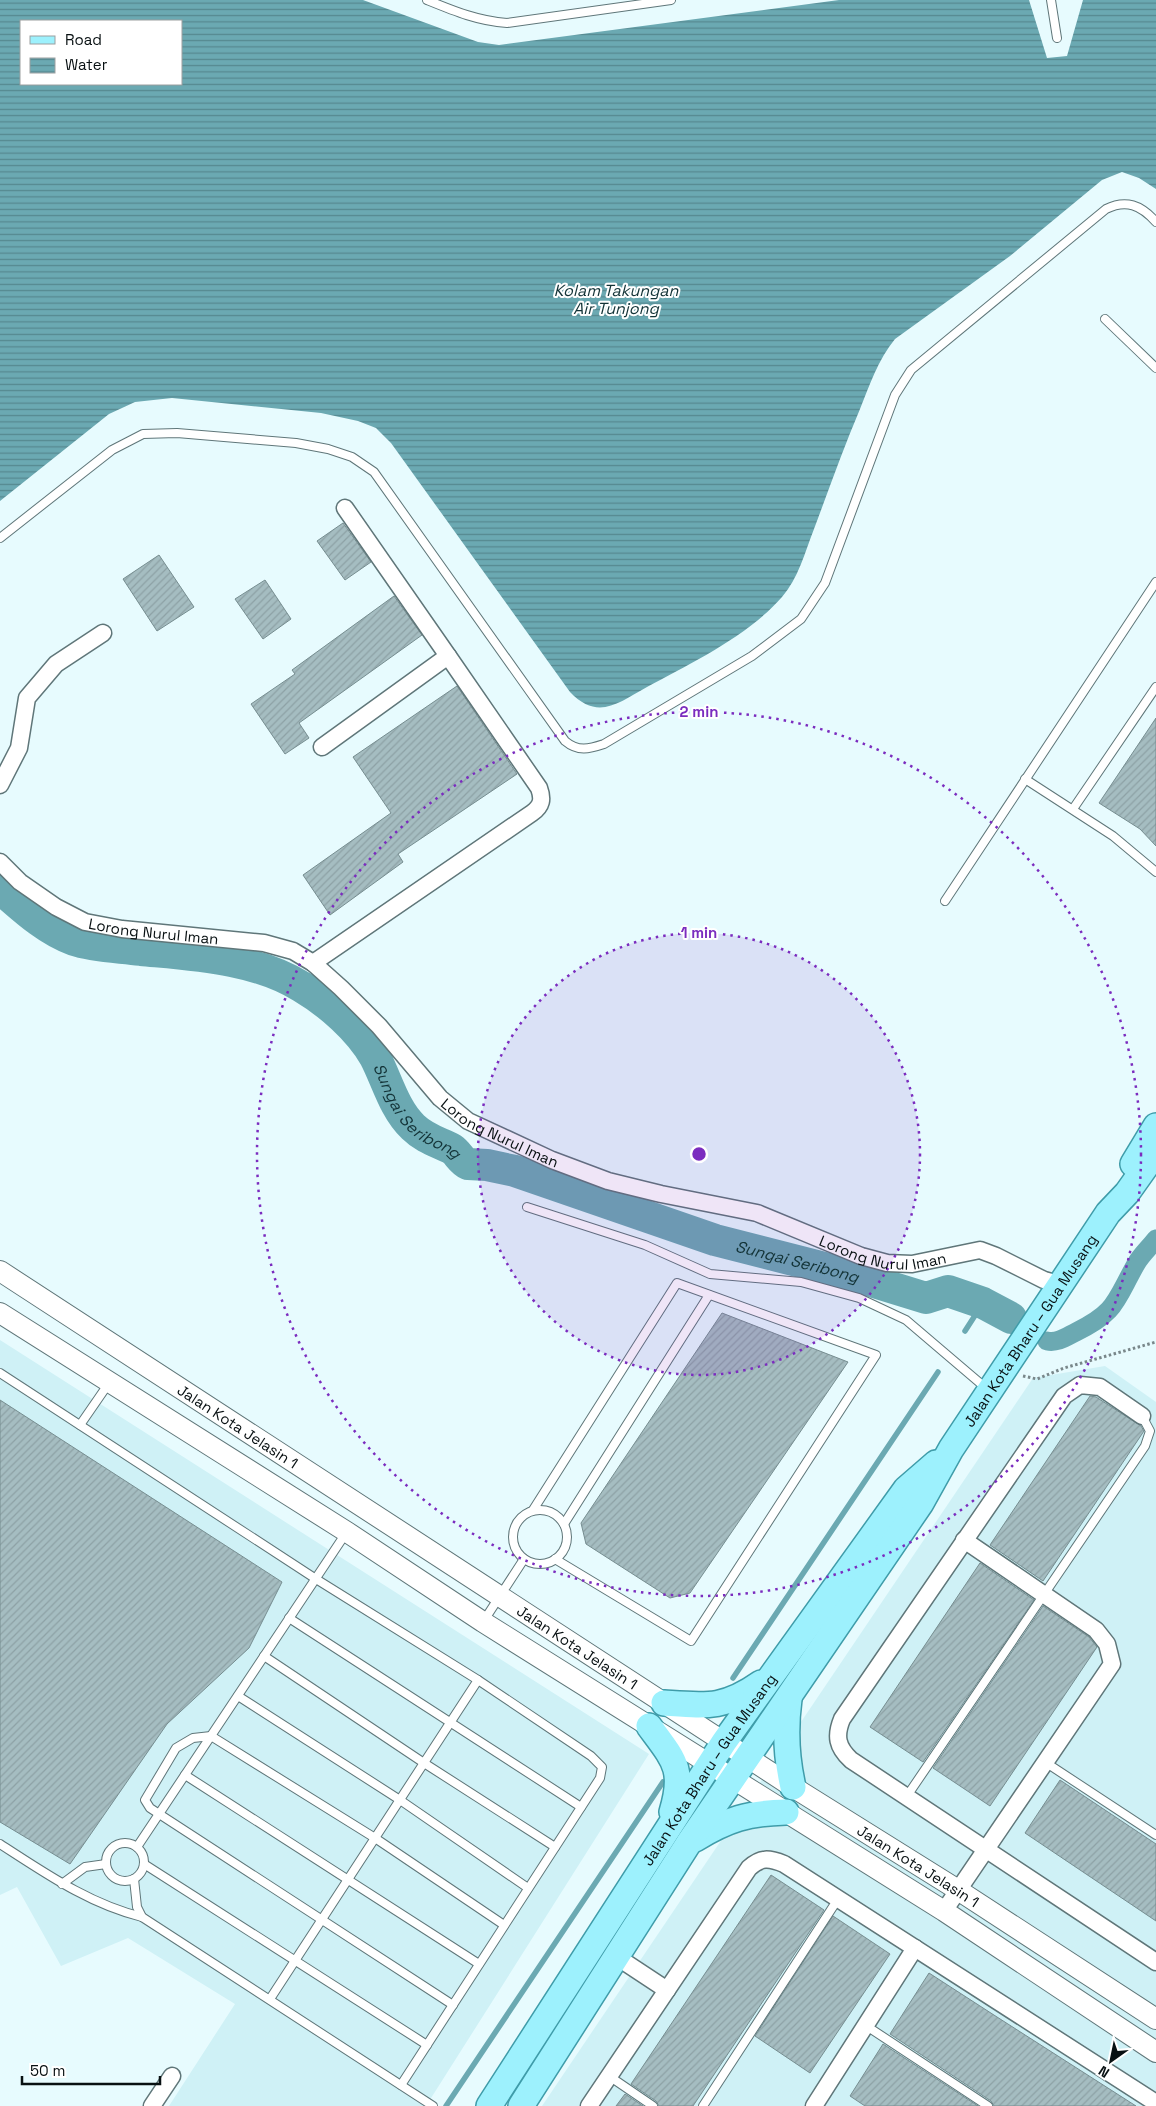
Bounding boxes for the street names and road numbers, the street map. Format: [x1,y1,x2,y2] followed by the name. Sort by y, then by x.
[87,913,219,948] street label: Lorong Nurul Iman
[437,1093,561,1171] street label: Lorong Nurul Iman
[817,1230,948,1274] street label: Lorong Nurul Iman
[959,1230,1101,1430] street label: Jalan Kota Bharu – Gua Musang
[174,1380,302,1472] street label: Jalan Kota Jelasin 1
[513,1601,642,1693] street label: Jalan Kota Jelasin 1
[637,1670,780,1869] street label: Jalan Kota Bharu – Gua Musang
[854,1820,983,1911] street label: Jalan Kota Jelasin 1

